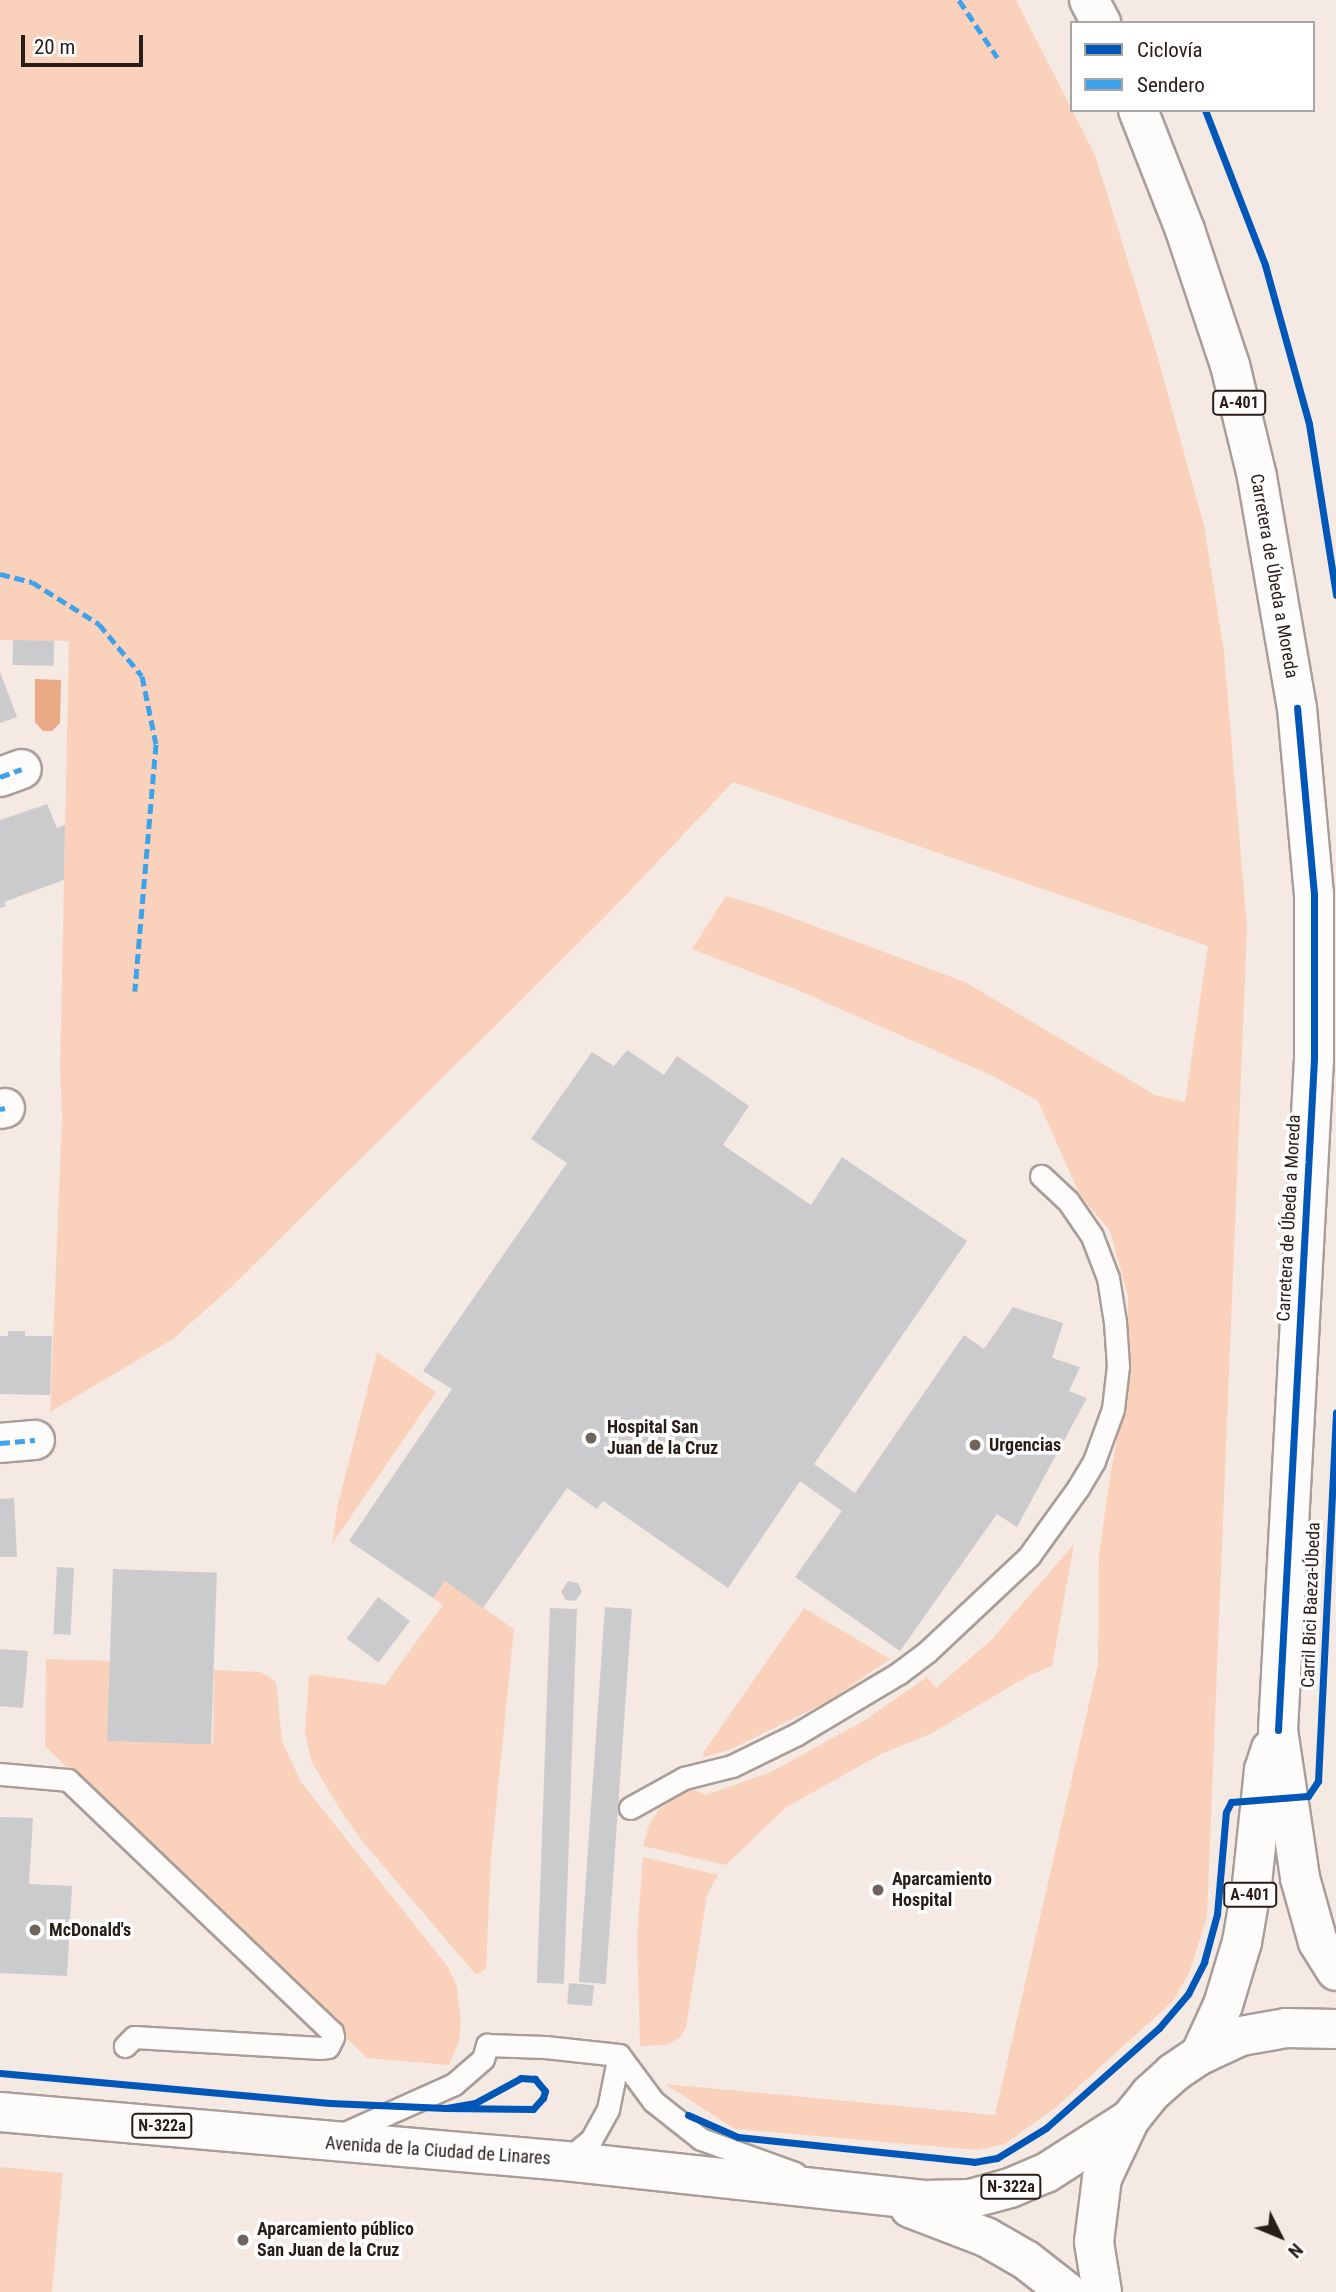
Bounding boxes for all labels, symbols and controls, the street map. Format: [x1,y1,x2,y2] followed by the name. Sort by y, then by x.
[24,21,147,65] scale bar
[1070,21,1315,112] legend
[34,35,75,59] text: 20 m
[1137,38,1203,62] text: Ciclovía
[1137,73,1205,97] text: Sendero
[1211,390,1267,416] road number: A-401
[1245,472,1303,680] street label: Carretera de Úbeda a Moreda
[1273,1114,1305,1322] street label: Carretera de Úbeda a Moreda
[607,1417,718,1460] place label: Hospital San Juan de la Cruz
[581,1428,601,1448] marker: Hospital San Juan de la Cruz
[989,1434,1061,1456] place label: Urgencias
[967,1437,983,1453] marker: Urgencias
[1297,1522,1325,1688] street label: Carril Bici Baeza-Úbeda
[892,1869,992,1912] place label: Aparcamiento Hospital
[870,1882,886,1898] marker: Aparcamiento Hospital
[1222,1882,1278,1908] road number: A-401
[49,1919,131,1941] place label: McDonald's
[27,1922,43,1938] marker: McDonald's
[130,2114,194,2138] road number: N-322a
[325,2132,551,2170] street label: Avenida de la Ciudad de Linares
[979,2174,1042,2200] road number: N-322a
[1245,2201,1315,2271] north arrow
[257,2219,414,2262] place label: Aparcamiento público San Juan de la Cruz
[235,2232,251,2248] marker: Aparcamiento público San Juan de la Cruz
[1283,2239,1308,2263] text: N

